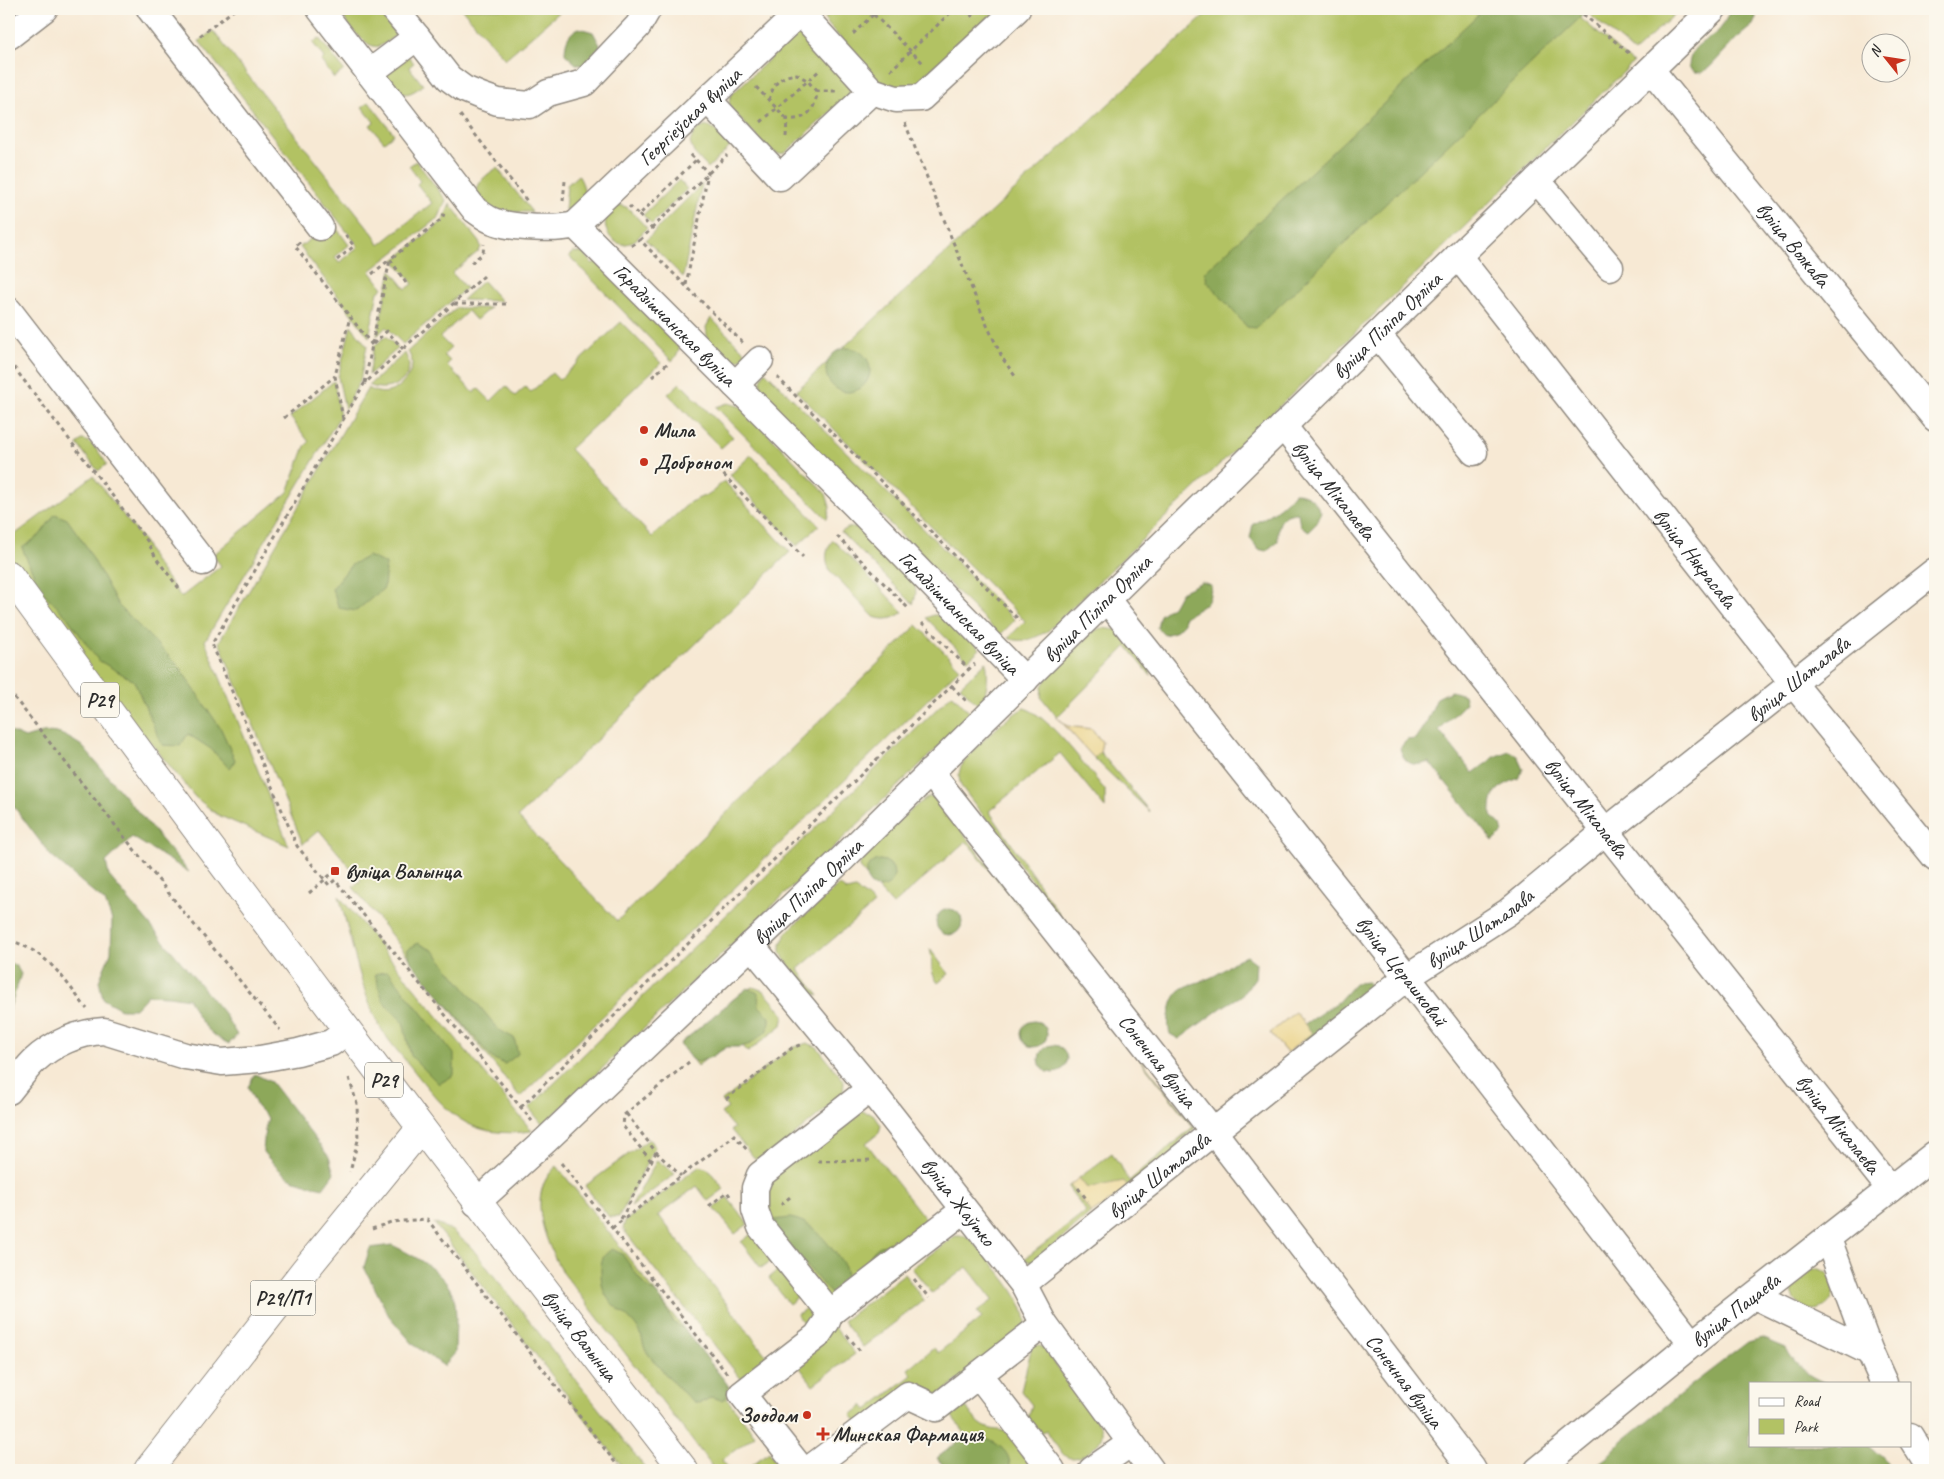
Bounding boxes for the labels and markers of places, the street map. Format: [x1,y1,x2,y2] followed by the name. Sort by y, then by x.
[654,417,696,443] place label: Мила
[638,424,650,436] marker: Мила
[654,449,733,475] place label: Доброном
[638,456,650,468] marker: Доброном
[345,858,462,884] place label: вуліца Валынца
[329,865,341,877] marker: вуліца Валынца
[739,1402,799,1428] place label: Зоодом
[801,1409,813,1421] marker: Зоодом
[833,1421,985,1447] place label: Минская Фармация
[817,1428,829,1440] marker: Минская Фармация

